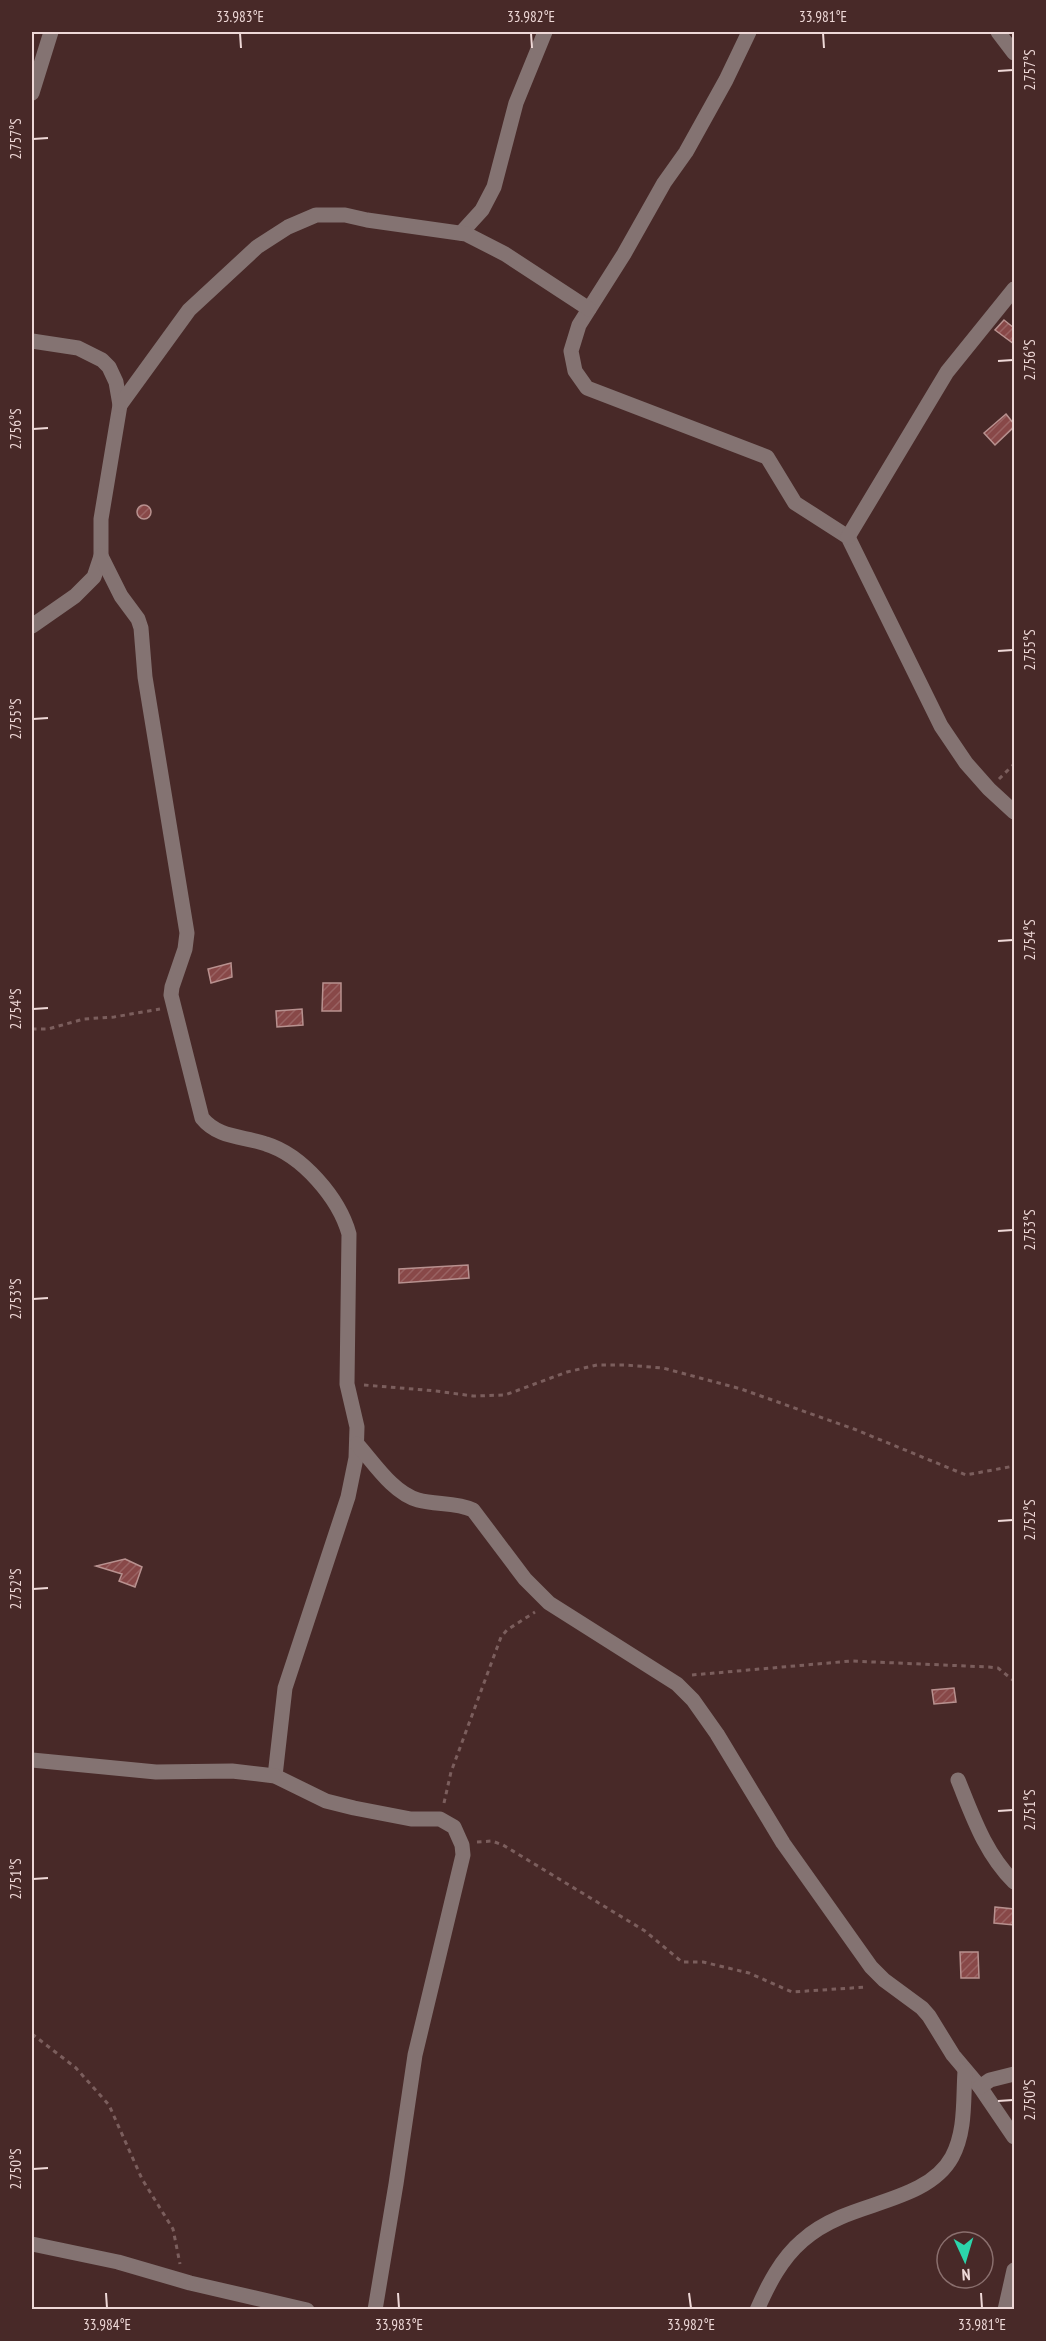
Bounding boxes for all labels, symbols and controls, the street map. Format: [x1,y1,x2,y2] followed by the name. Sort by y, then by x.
[216,7,264,26] text: 33.983°E
[507,7,555,26] text: 33.982°E
[799,7,847,26] text: 33.981°E
[1020,49,1039,91] text: 2.757°S
[6,118,25,160] text: 2.757°S
[1020,339,1039,381] text: 2.756°S
[6,408,25,450] text: 2.756°S
[1020,629,1039,671] text: 2.755°S
[6,698,25,740] text: 2.755°S
[1020,919,1039,961] text: 2.754°S
[6,988,25,1030] text: 2.754°S
[1020,1209,1039,1251] text: 2.753°S
[6,1278,25,1320] text: 2.753°S
[1020,1499,1039,1541] text: 2.752°S
[6,1568,25,1610] text: 2.752°S
[1020,1789,1039,1831] text: 2.751°S
[6,1858,25,1900] text: 2.751°S
[1020,2079,1039,2121] text: 2.750°S
[6,2148,25,2190] text: 2.750°S
[935,2230,995,2290] north arrow
[961,2265,971,2285] text: N
[83,2315,131,2334] text: 33.984°E
[375,2315,423,2334] text: 33.983°E
[667,2315,715,2334] text: 33.982°E
[958,2315,1006,2334] text: 33.981°E

